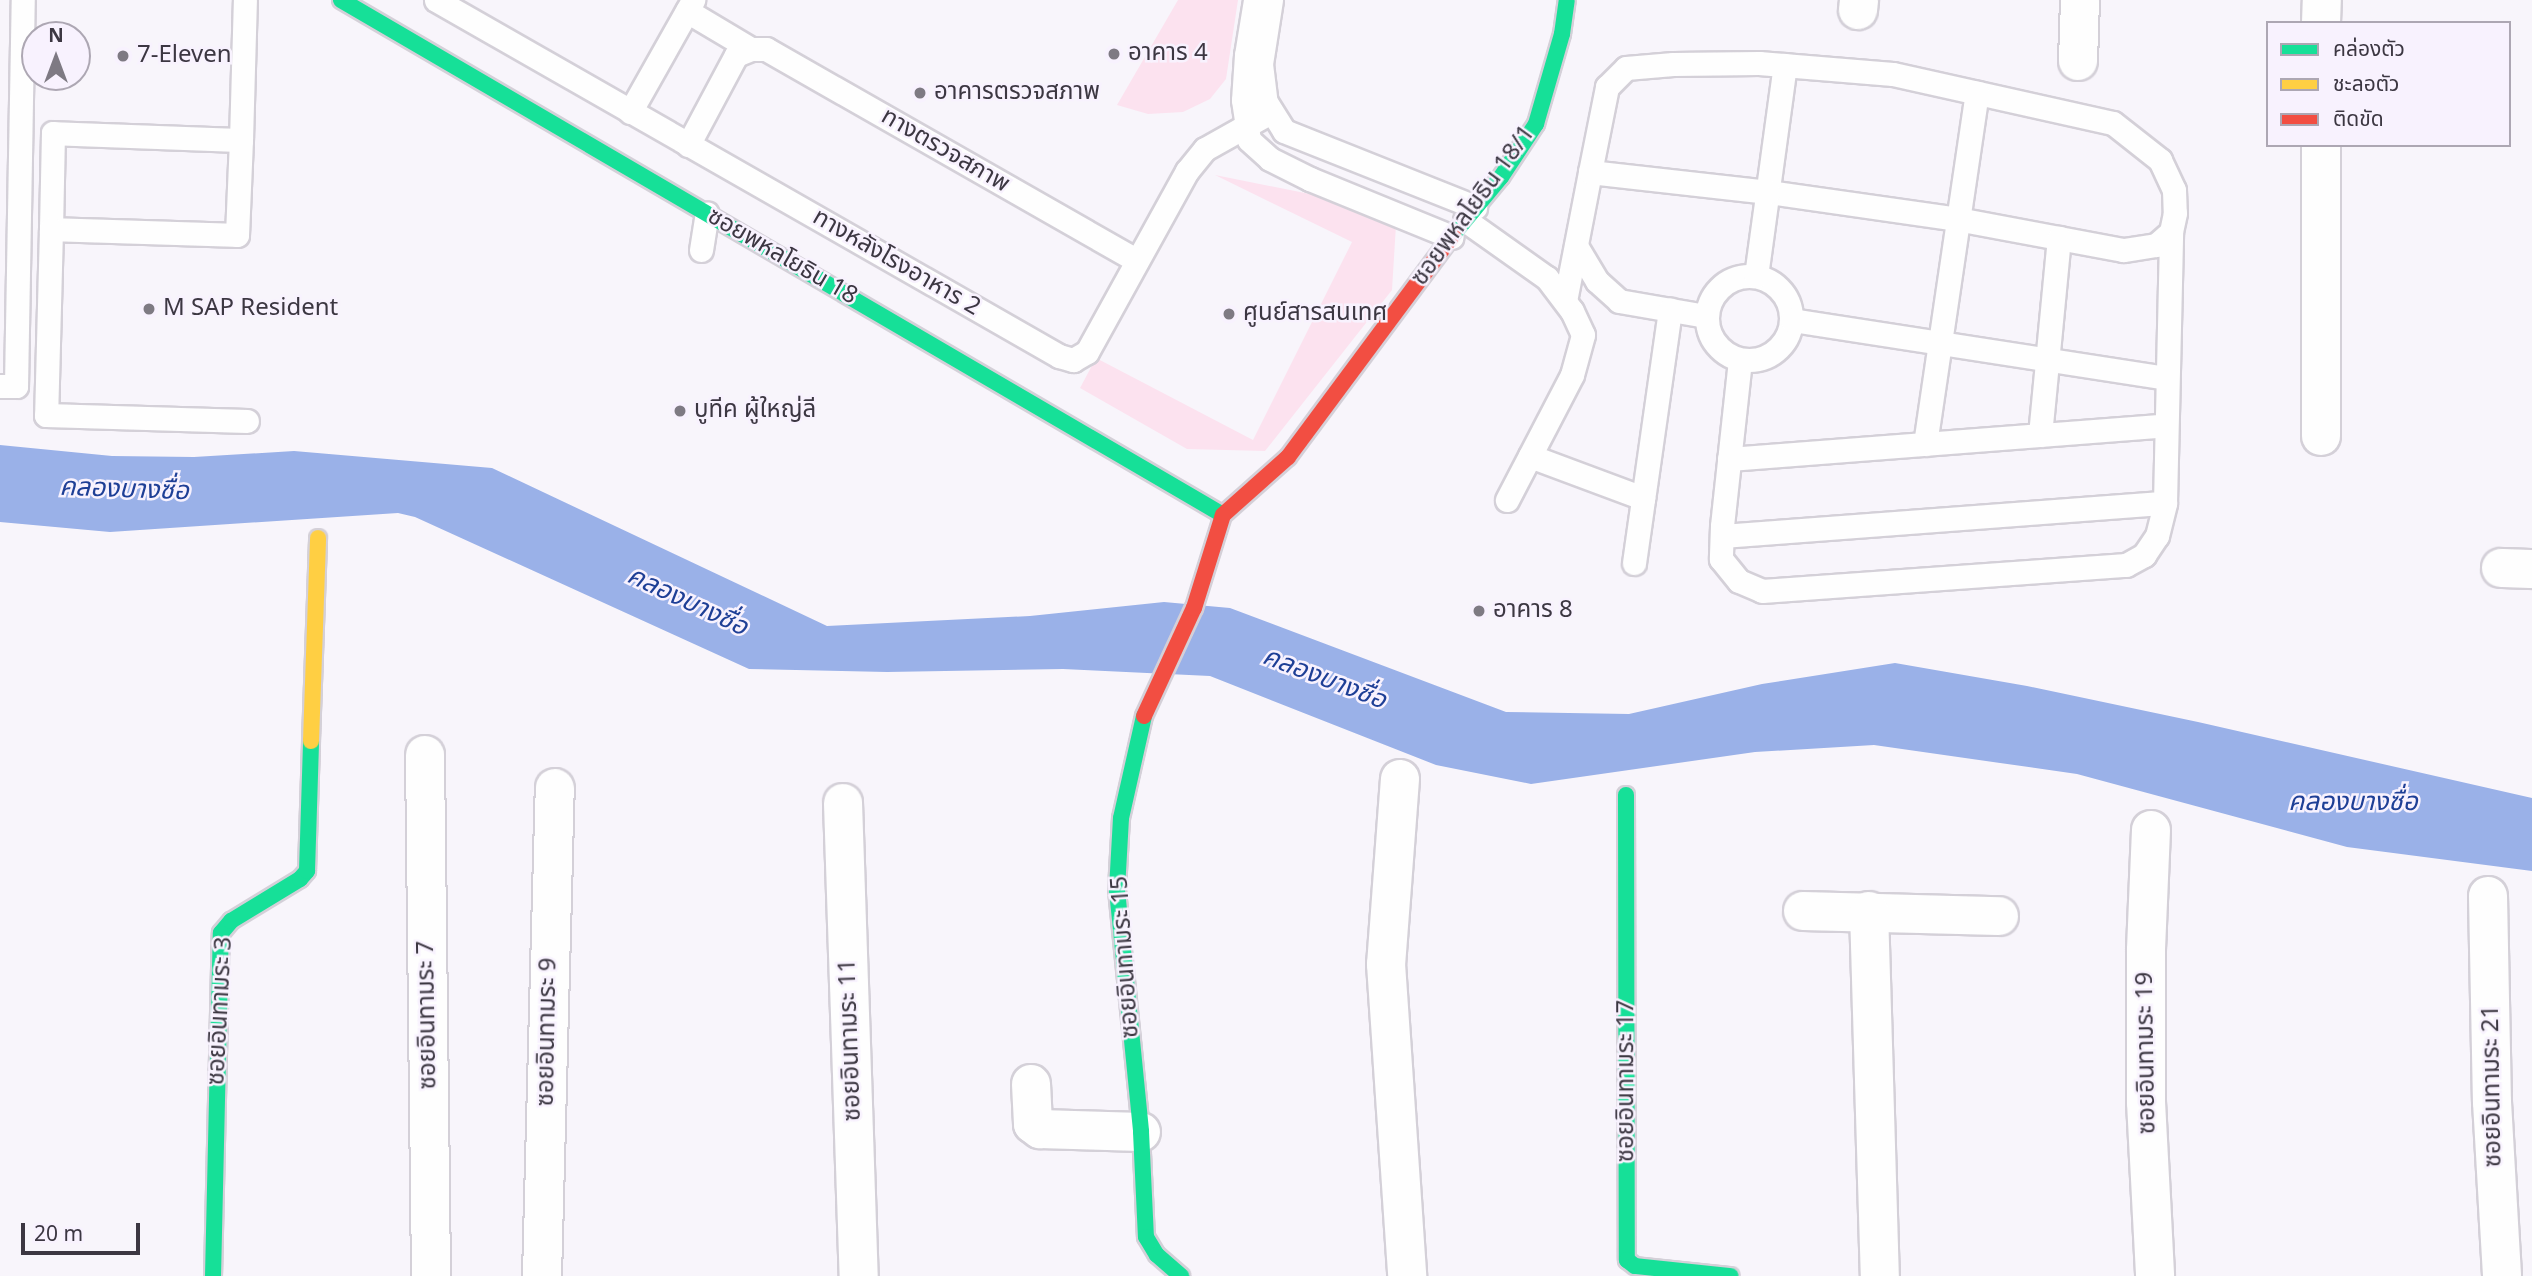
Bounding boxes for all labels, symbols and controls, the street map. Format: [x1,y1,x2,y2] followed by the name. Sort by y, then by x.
[21,21,91,91] north arrow
[2266,21,2511,147] legend
[48,22,64,51] text: N
[2333,34,2405,65] text: คล่องตัว
[1128,40,1208,68] place label: อาคาร 4
[137,42,232,70] place label: 7-Eleven
[1106,46,1122,62] marker: อาคาร 4
[115,48,131,64] marker: 7-Eleven
[2333,69,2399,100] text: ชะลอตัว
[934,79,1100,107] place label: อาคารตรวจสภาพ
[912,85,928,101] marker: อาคารตรวจสภาพ
[876,103,1014,199] street label: ทางตรวจสภาพ
[2333,104,2384,135] text: ติดขัด
[1406,120,1542,292] street label: ซอยพหลโยธิน 18/1
[702,202,862,312] street label: ซอยพหลโยธิน 18
[807,203,985,323] street label: ทางหลังโรงอาหาร 2
[163,295,338,323] place label: M SAP Resident
[1243,300,1387,328] place label: ศูนย์สารสนเทศ
[141,301,157,317] marker: M SAP Resident
[1221,306,1237,322] marker: ศูนย์สารสนเทศ
[694,397,816,425] place label: บูทีค ผู้ใหญ่ลี
[672,403,688,419] marker: บูทีค ผู้ใหญ่ลี
[59,472,189,508] water label: คลองบางซื่อ
[622,561,752,643] water label: คลองบางซื่อ
[1493,597,1573,625] place label: อาคาร 8
[1471,603,1487,619] marker: อาคาร 8
[1258,641,1390,717] water label: คลองบางซื่อ
[2288,787,2418,819] water label: คลองบางซื่อ
[1106,875,1146,1039] street label: ซอยอินทามระ 15
[203,936,239,1086] street label: ซอยอินทามระ 3
[412,940,444,1090] street label: ซอยอินทามระ 7
[532,957,564,1107] street label: ซอยอินทามระ 9
[834,958,868,1122] street label: ซอยอินทามระ 11
[2131,972,2163,1134] street label: ซอยอินทามระ 19
[1613,1000,1641,1162] street label: ซอยอินทามระ 17
[2477,1005,2509,1167] street label: ซอยอินทามระ 21
[24,1210,144,1254] scale bar
[34,1219,83,1250] text: 20 m

